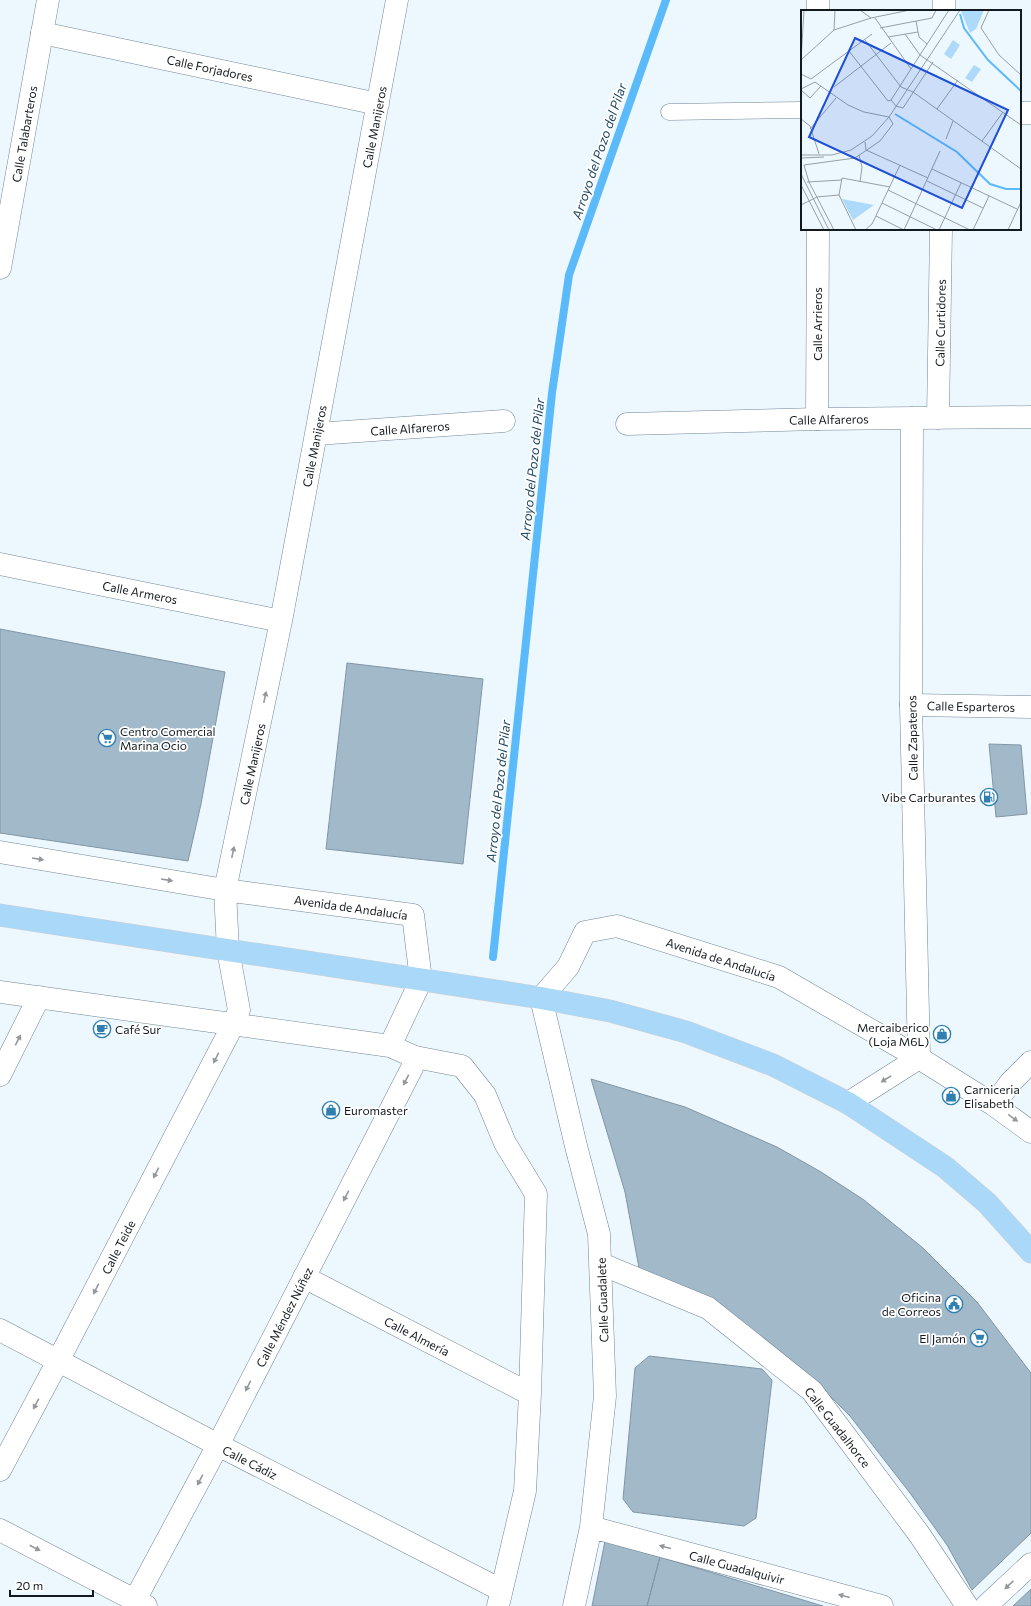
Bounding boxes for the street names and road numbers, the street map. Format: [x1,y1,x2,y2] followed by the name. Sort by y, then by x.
[166,52,254,84] street label: Calle Forjadores
[9,85,39,183] street label: Calle Talabarteros
[359,85,389,169] street label: Calle Manijeros
[932,279,948,367] street label: Calle Curtidores
[810,287,824,361] street label: Calle Arrieros
[299,404,329,488] street label: Calle Manijeros
[789,411,869,427] street label: Calle Alfareros
[370,418,450,438] street label: Calle Alfareros
[101,578,179,606] street label: Calle Armeros
[904,695,920,781] street label: Calle Zapateros
[927,698,1015,714] street label: Calle Esparteros
[236,722,268,806] street label: Calle Manijeros
[293,892,409,922] street label: Avenida de Andalucía
[664,935,778,983] street label: Avenida de Andalucía
[98,1218,138,1276] street label: Calle Teide
[594,1257,610,1343] street label: Calle Guadalete
[253,1265,315,1369] street label: Calle Méndez Núñez
[382,1314,452,1358] street label: Calle Almería
[802,1384,874,1470] street label: Calle Guadalhorce
[220,1442,280,1482] street label: Calle Cádiz
[688,1548,786,1587] street label: Calle Guadalquivir

